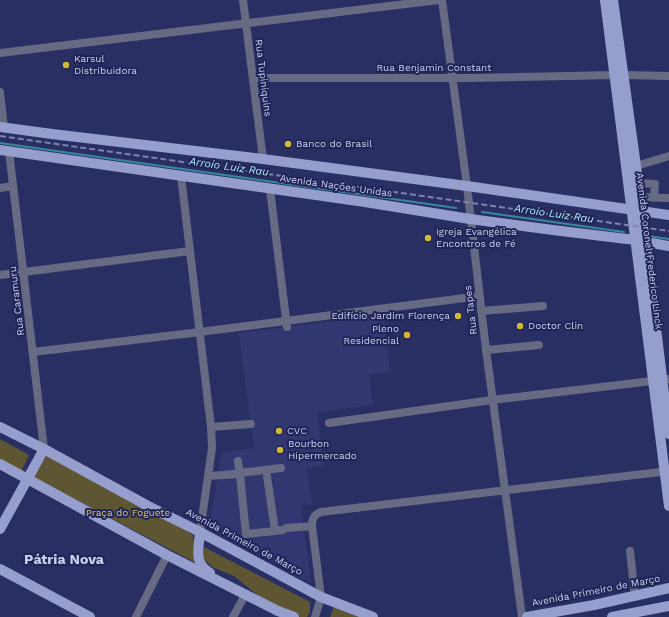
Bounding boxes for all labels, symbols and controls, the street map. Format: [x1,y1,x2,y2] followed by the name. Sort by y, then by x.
[252,39,274,117] street label: Rua Tupiniquins
[74,53,137,76] place label: Karsul Distribuidora
[61,60,71,70] marker: Karsul Distribuidora
[377,62,491,74] street label: Rua Benjamin Constant
[296,138,372,150] place label: Banco do Brasil
[283,139,293,149] marker: Banco do Brasil
[188,155,270,179] water label: Arroio Luiz Rau
[279,172,393,200] street label: Avenida Nações Unidas
[633,172,665,330] street label: Avenida Coronel Frederico Linck
[513,202,595,226] water label: Arroio Luiz Rau
[436,226,517,250] place label: Igreja Evangélica Encontros de Fé
[423,233,433,243] marker: Igreja Evangélica Encontros de Fé
[7,266,27,336] street label: Rua Caramuru
[462,285,480,335] street label: Rua Tapes
[331,310,450,322] place label: Edifício Jardim Florença
[453,311,463,321] marker: Edifício Jardim Florença
[528,320,583,332] place label: Doctor Clin
[515,321,525,331] marker: Doctor Clin
[344,323,399,346] place label: Pleno Residencial
[402,330,412,340] marker: Pleno Residencial
[287,425,307,437] place label: CVC
[274,426,284,436] marker: CVC
[288,438,357,462] place label: Bourbon Hipermercado
[275,445,285,455] marker: Bourbon Hipermercado
[183,506,305,578] street label: Avenida Primeiro de Março
[86,507,170,519] park label: Praça do Foguete
[24,552,104,568] district label: Pátria Nova
[531,573,661,609] street label: Avenida Primeiro de Março

